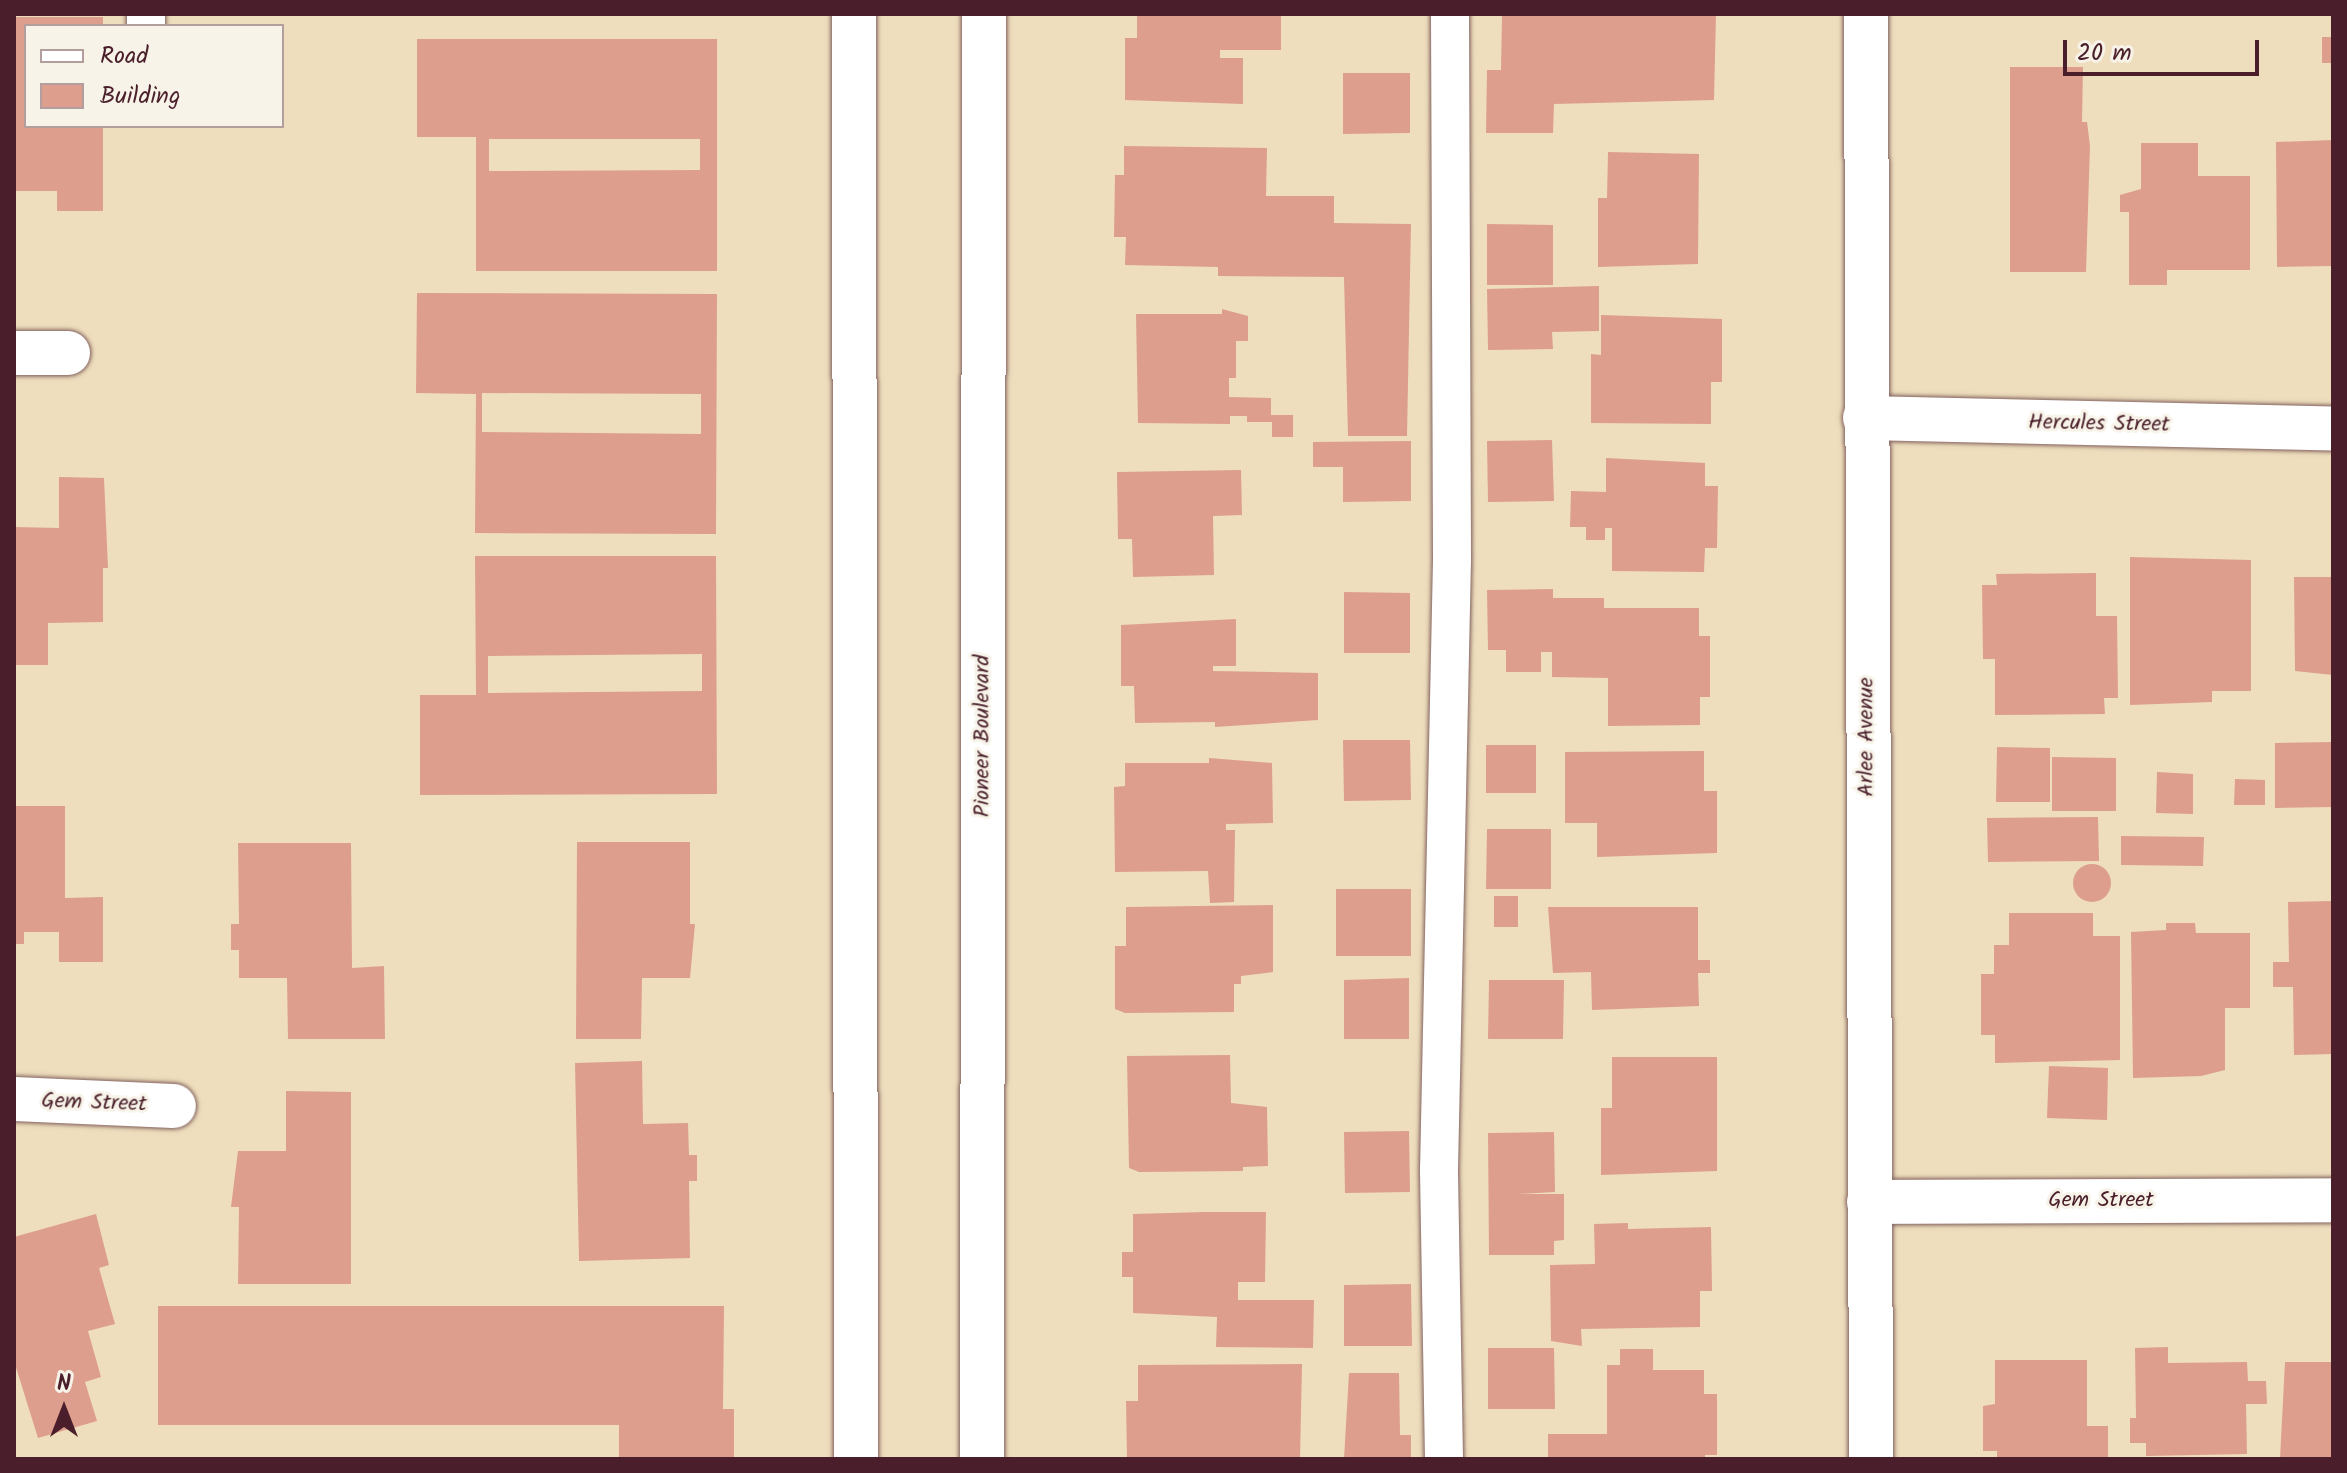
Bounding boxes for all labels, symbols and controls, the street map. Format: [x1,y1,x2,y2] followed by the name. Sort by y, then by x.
[24,24,284,128] legend
[2067,24,2263,74] scale bar
[2077,34,2132,73] text: 20 m
[100,37,148,76] text: Road
[100,77,180,116] text: Building
[2028,410,2170,438] street label: Hercules Street
[970,655,996,817] street label: Pioneer Boulevard
[1854,677,1880,797] street label: Arlee Avenue
[41,1088,147,1118] street label: Gem Street
[2048,1188,2154,1214] street label: Gem Street
[57,1367,71,1402] text: N
[24,1369,104,1449] north arrow

